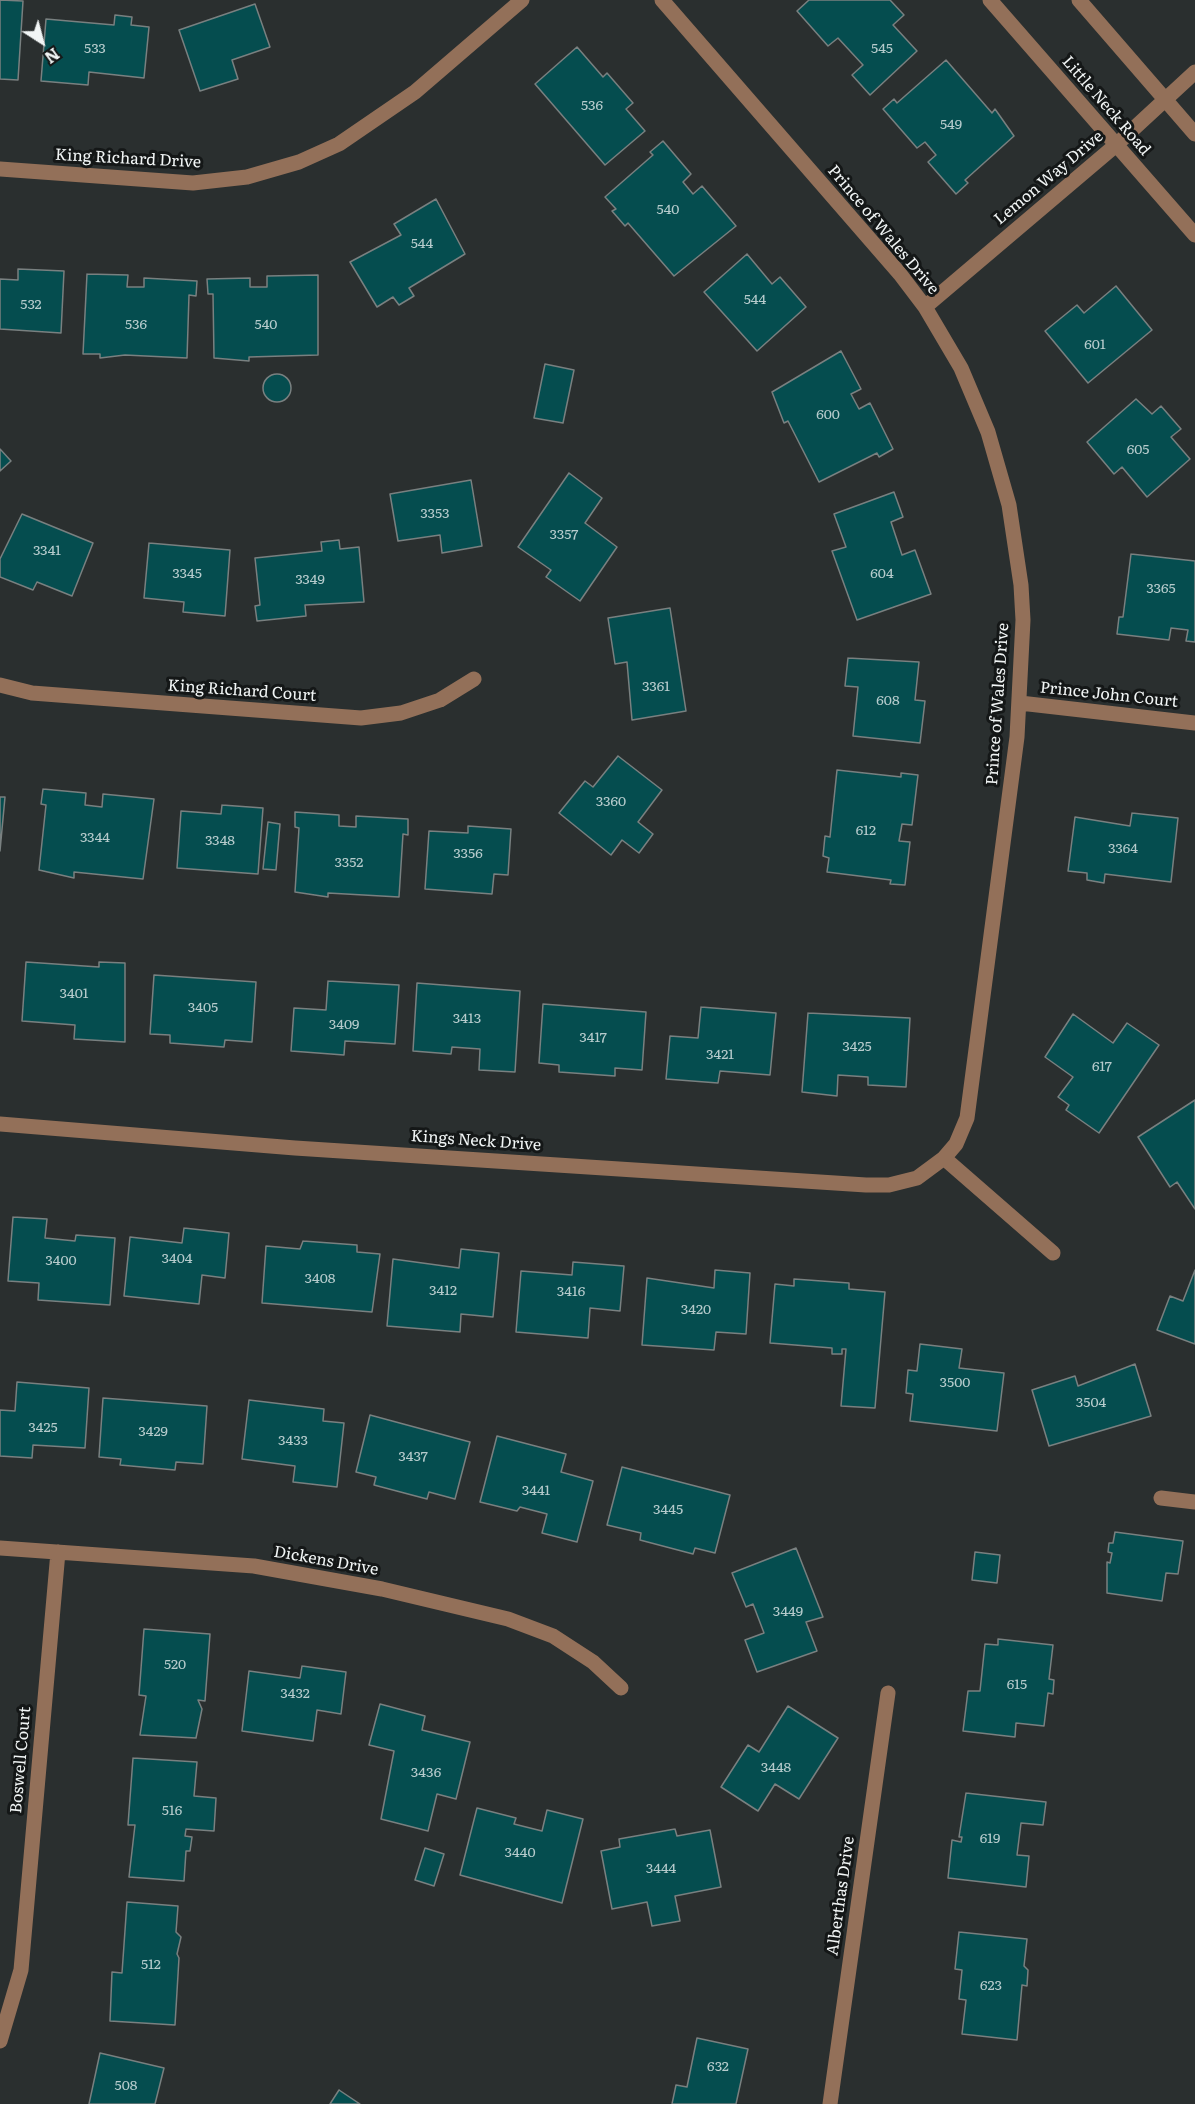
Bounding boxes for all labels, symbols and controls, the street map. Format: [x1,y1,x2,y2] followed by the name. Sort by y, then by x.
[12,12,72,72] north arrow
[84,41,106,57] house number: 533
[871,41,893,57] house number: 545
[40,43,65,70] text: N
[1058,52,1154,160] street label: Little Neck Road
[581,98,603,114] house number: 536
[940,117,962,133] house number: 549
[991,127,1107,229] street label: Lemon Way Drive
[54,146,202,172] street label: King Richard Drive
[823,161,943,299] street label: Prince of Wales Drive
[657,202,679,218] house number: 540
[411,236,433,252] house number: 544
[744,292,766,308] house number: 544
[20,297,42,313] house number: 532
[125,317,147,333] house number: 536
[255,317,277,333] house number: 540
[1084,337,1106,353] house number: 601
[816,407,840,423] house number: 600
[1127,442,1149,458] house number: 605
[420,506,450,522] house number: 3353
[550,527,578,543] house number: 3357
[33,543,61,559] house number: 3341
[172,566,202,582] house number: 3345
[870,566,894,582] house number: 604
[295,572,325,588] house number: 3349
[1146,581,1176,597] house number: 3365
[983,622,1013,786] street label: Prince of Wales Drive
[167,676,317,706] street label: King Richard Court
[1039,678,1179,712] street label: Prince John Court
[642,679,670,695] house number: 3361
[876,693,900,709] house number: 608
[596,794,626,810] house number: 3360
[856,823,876,839] house number: 612
[80,830,110,846] house number: 3344
[205,833,235,849] house number: 3348
[1108,841,1138,857] house number: 3364
[453,846,483,862] house number: 3356
[335,855,363,871] house number: 3352
[59,986,89,1002] house number: 3401
[188,1000,218,1016] house number: 3405
[453,1011,481,1027] house number: 3413
[329,1017,359,1033] house number: 3409
[579,1030,607,1046] house number: 3417
[842,1039,872,1055] house number: 3425
[706,1047,734,1063] house number: 3421
[1092,1059,1112,1075] house number: 617
[410,1127,542,1155] street label: Kings Neck Drive
[161,1251,193,1267] house number: 3404
[45,1253,77,1269] house number: 3400
[304,1271,336,1287] house number: 3408
[429,1283,457,1299] house number: 3412
[557,1284,585,1300] house number: 3416
[681,1302,711,1318] house number: 3420
[940,1375,970,1391] house number: 3500
[1076,1395,1106,1411] house number: 3504
[28,1420,58,1436] house number: 3425
[138,1424,168,1440] house number: 3429
[278,1433,308,1449] house number: 3433
[398,1449,428,1465] house number: 3437
[522,1483,550,1499] house number: 3441
[653,1502,683,1518] house number: 3445
[272,1542,380,1580] street label: Dickens Drive
[773,1604,803,1620] house number: 3449
[164,1657,186,1673] house number: 520
[1007,1677,1027,1693] house number: 615
[280,1686,310,1702] house number: 3432
[7,1706,35,1814] street label: Boswell Court
[761,1760,791,1776] house number: 3448
[411,1765,441,1781] house number: 3436
[162,1803,182,1819] house number: 516
[980,1831,1000,1847] house number: 619
[823,1835,859,1957] street label: Alberthas Drive
[504,1845,536,1861] house number: 3440
[646,1861,676,1877] house number: 3444
[141,1957,161,1973] house number: 512
[980,1978,1002,1994] house number: 623
[707,2059,729,2075] house number: 632
[115,2078,137,2094] house number: 508

